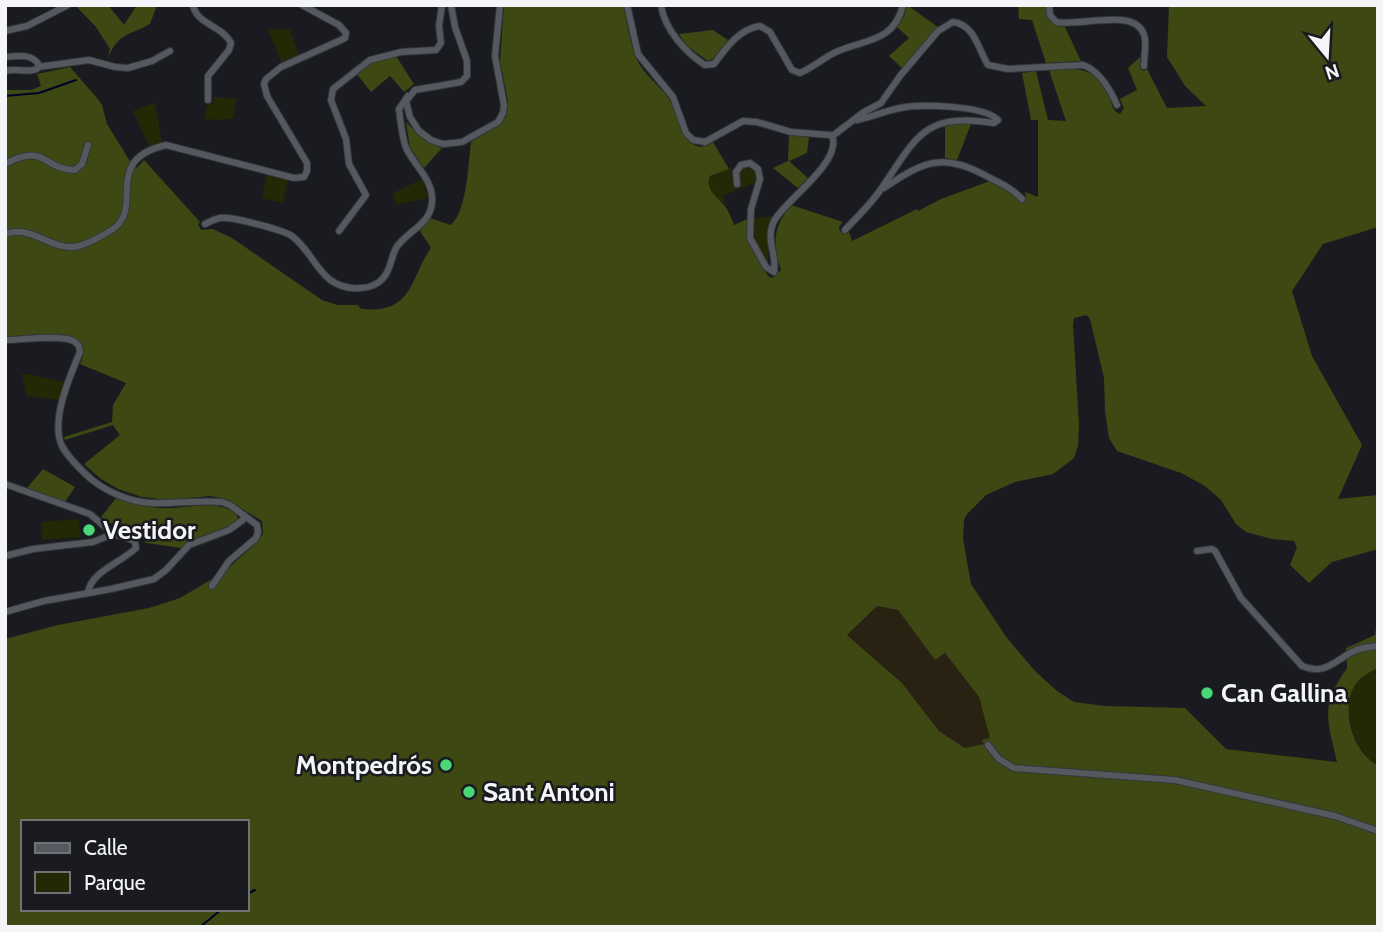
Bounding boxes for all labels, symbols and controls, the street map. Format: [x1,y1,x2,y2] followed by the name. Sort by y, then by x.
[1292,21,1362,91] north arrow
[1322,59,1342,85] text: N
[103,514,196,546] place label: Vestidor
[81,522,97,538] marker: Vestidor
[1221,677,1347,709] place label: Can Gallina
[1199,685,1215,701] marker: Can Gallina
[295,749,432,781] place label: Montpedrós
[438,757,454,773] marker: Montpedrós
[483,776,615,808] place label: Sant Antoni
[461,784,477,800] marker: Sant Antoni
[21,820,248,911] legend
[84,835,128,860] text: Calle
[84,870,146,895] text: Parque

